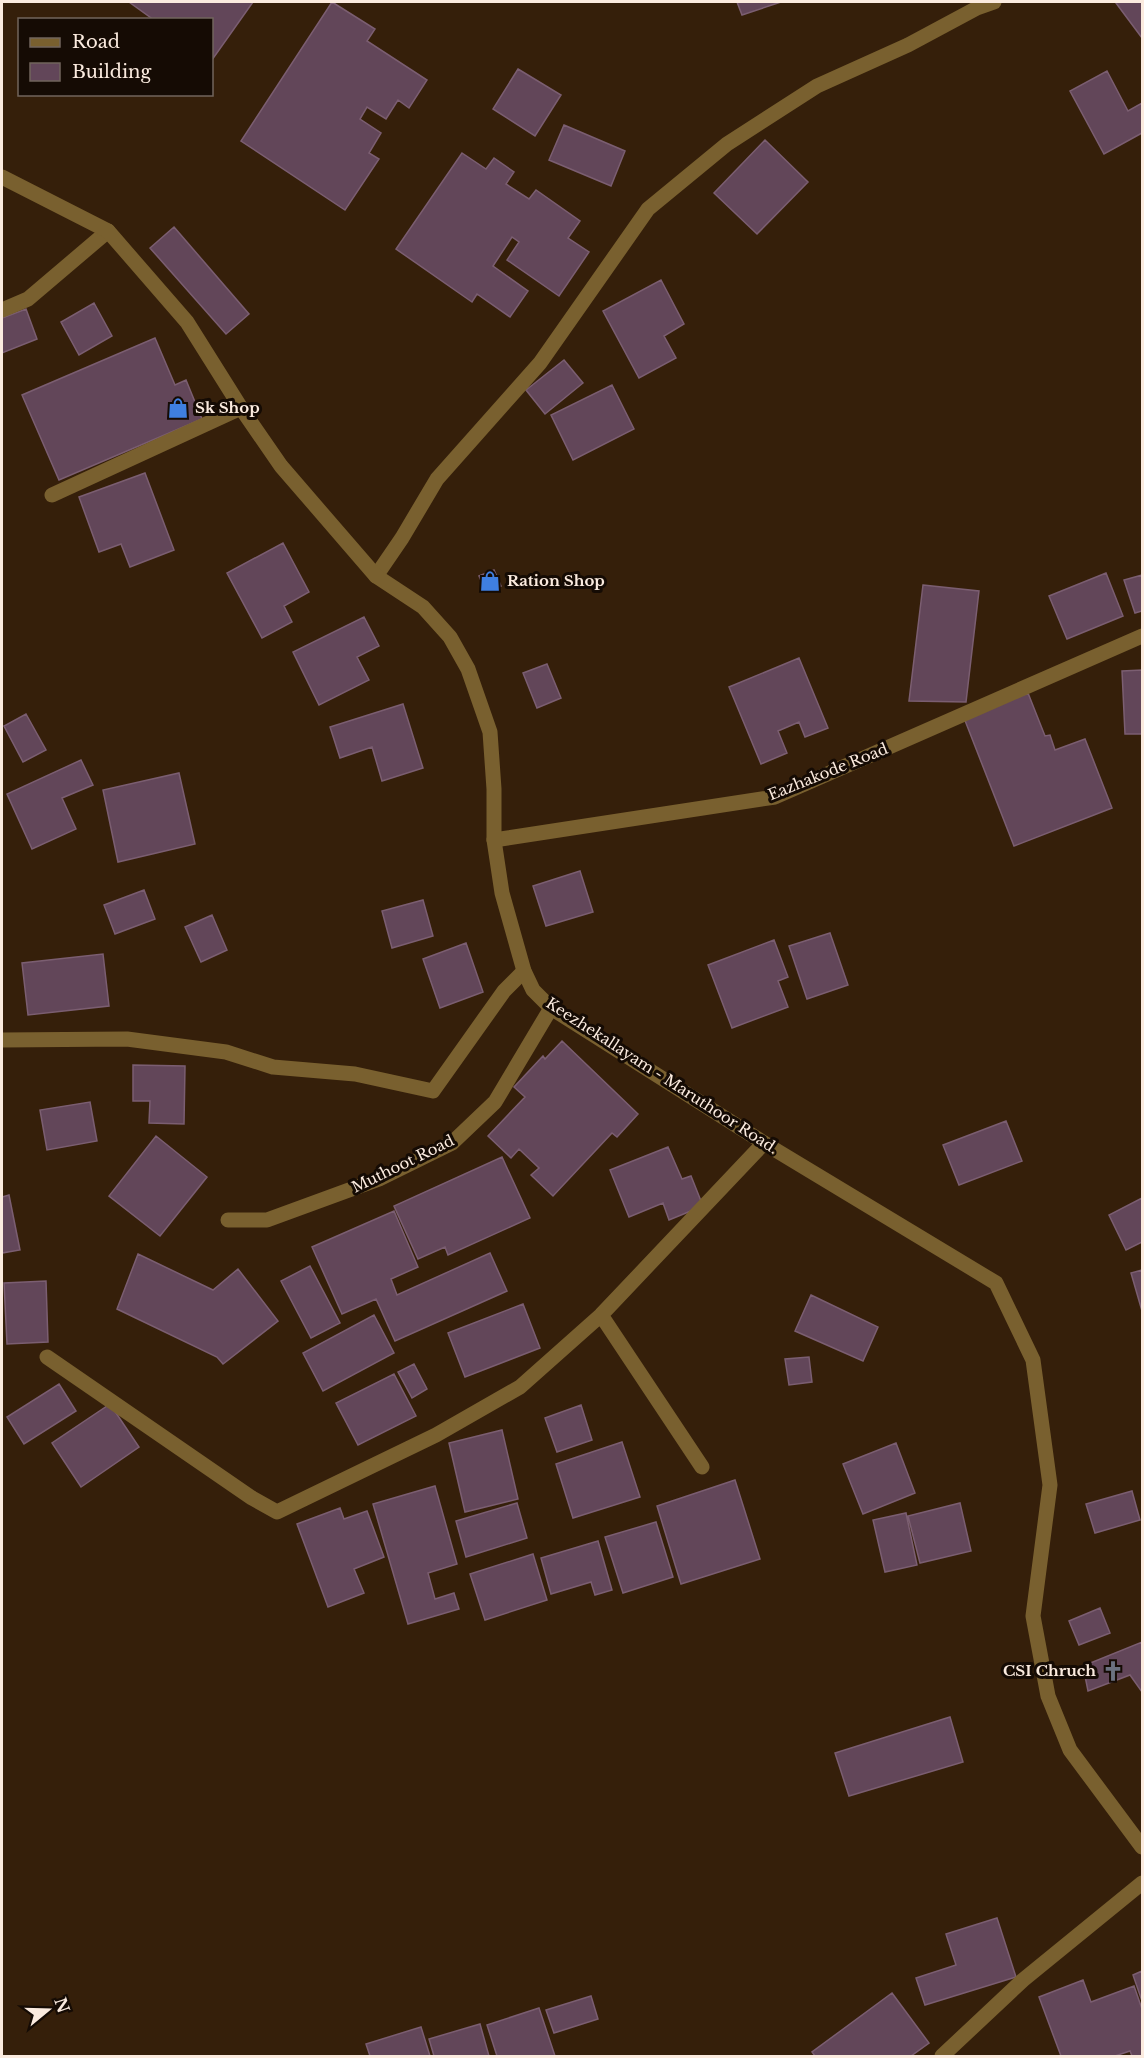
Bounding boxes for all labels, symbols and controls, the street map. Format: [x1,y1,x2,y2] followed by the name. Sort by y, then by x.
[18,18,213,96] legend
[72,31,120,53] text: Road
[72,61,151,83] text: Building
[166,396,190,420] shop icon: Sk Shop
[195,398,260,417] place label: Sk Shop
[478,569,502,593] shop icon: Ration Shop
[507,571,605,590] place label: Ration Shop
[765,739,891,804] street label: Eazhakode Road
[543,993,782,1158] street label: Keezhekallayam - Maruthoor Road.
[348,1131,457,1197] street label: Muthoot Road
[1101,1659,1125,1683] church icon: CSI Chruch
[1003,1661,1096,1680] place label: CSI Chruch
[18,1980,78,2040] north arrow
[50,1995,74,2015] text: N

